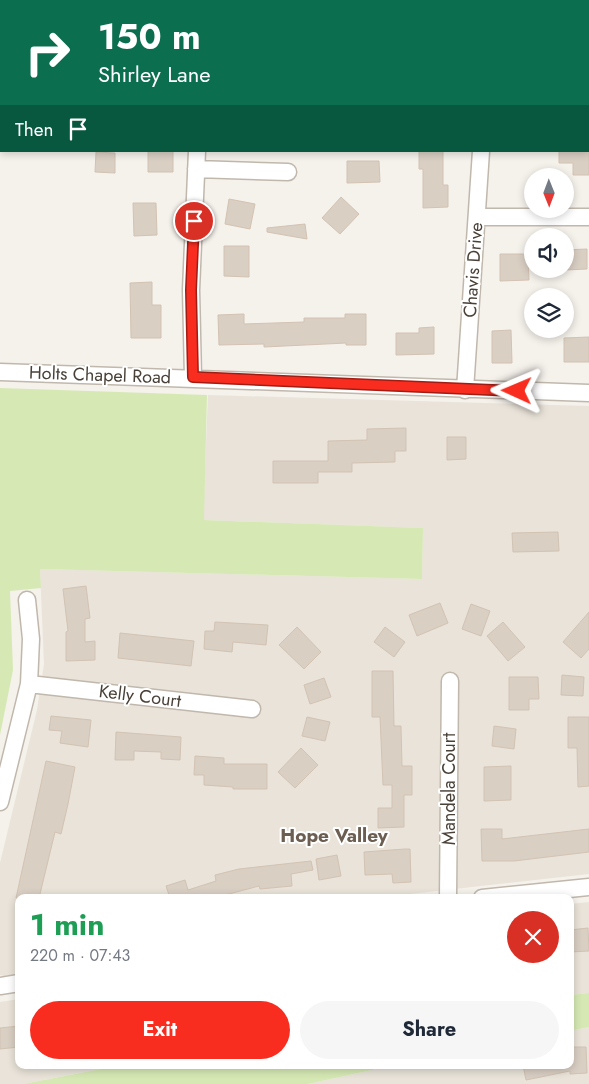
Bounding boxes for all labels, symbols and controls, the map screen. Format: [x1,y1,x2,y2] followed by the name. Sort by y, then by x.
[98,12,201,62] text: 150 m
[15,20,80,85] icon: right
[98,58,211,90] text: Shirley Lane
[64,115,92,143] icon: arrive
[15,116,54,143] text: Then
[524,168,574,218] north arrow
[524,168,574,338] map controls
[173,200,215,242] pin
[180,207,208,235] icon: arrive
[457,221,489,319] street label: Chavis Drive
[524,228,574,278] button: sound
[524,288,574,338] button: layers
[29,360,171,390] street label: Holts Chapel Road
[490,364,542,416] position arrow
[97,678,183,714] street label: Kelly Court
[436,732,462,845] street label: Mandela Court
[280,822,389,849] district label: Hope Valley
[30,903,104,946] text: 1 min
[507,911,559,963] button: close
[30,944,130,967] text: 220 m · 07:43
[30,1001,290,1059] button: Exit
[300,1001,559,1059] button: Share

